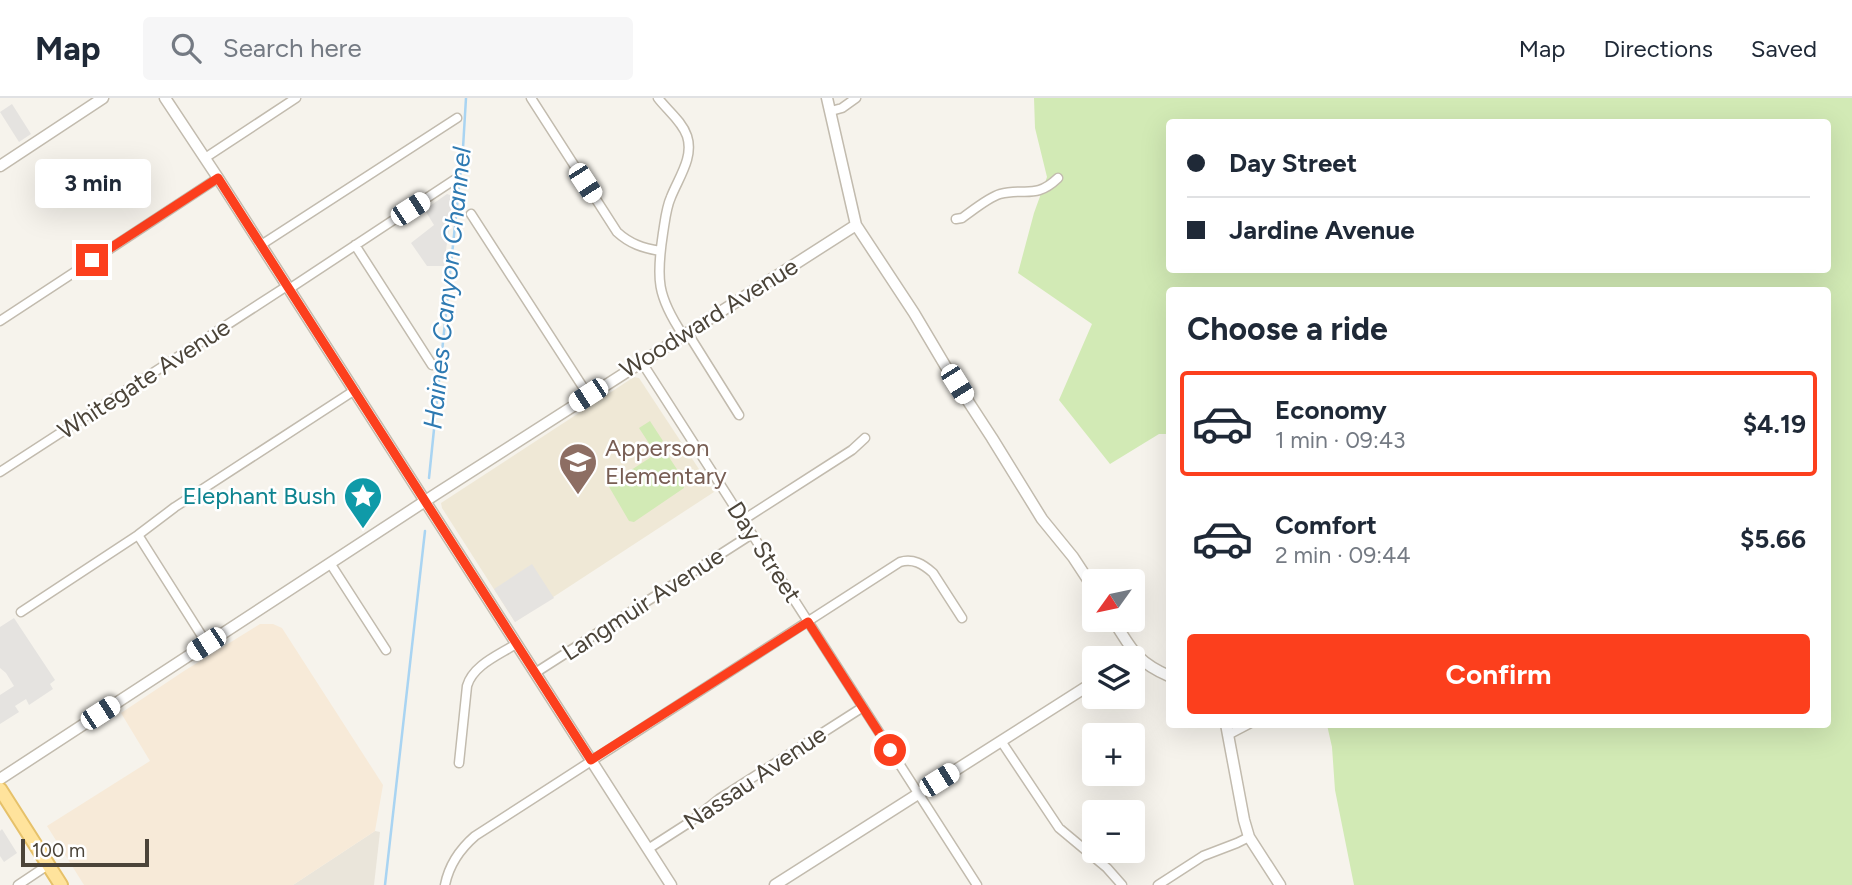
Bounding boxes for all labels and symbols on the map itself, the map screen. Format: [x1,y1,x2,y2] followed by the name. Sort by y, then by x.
[416,145,478,431] water label: Haines Canyon Channel
[34,158,150,208] callout: 3 min
[565,160,606,206] car
[387,189,434,229] car
[76,244,108,276] route end
[615,251,803,384] street label: Woodward Avenue
[52,312,235,445] street label: Whitegate Avenue
[937,361,978,407] car
[565,375,612,415] car
[605,433,727,490] place label: Apperson Elementary
[557,441,599,496] school or university icon: Apperson Elementary
[342,475,384,530] place icon: Elephant Bush
[183,481,336,510] place label: Elephant Bush
[721,496,808,608] street label: Day Street
[556,541,729,667] street label: Langmuir Avenue
[1082,569,1144,632] north arrow
[183,624,230,664] car
[77,693,124,733] car
[678,719,832,836] street label: Nassau Avenue
[874,734,906,766] route start
[916,760,963,800] car
[21,836,149,868] scale bar

